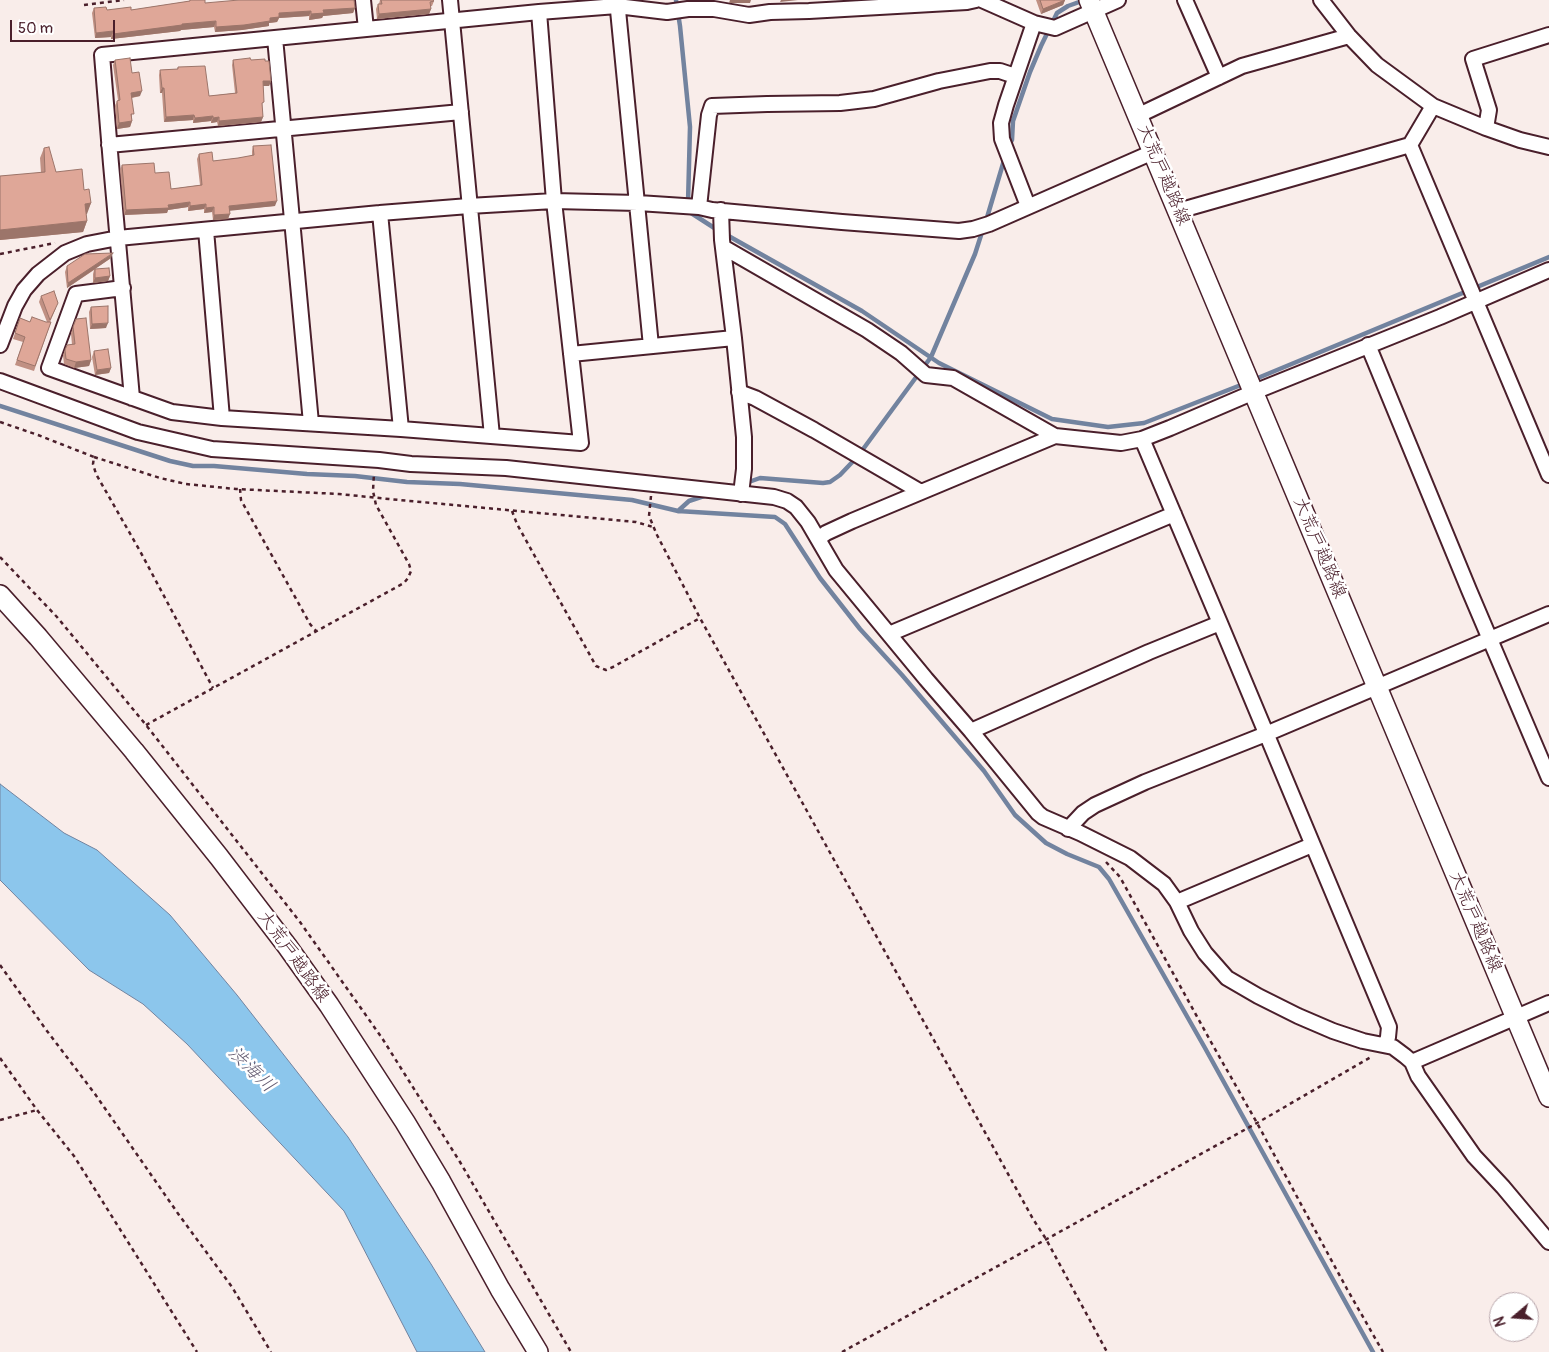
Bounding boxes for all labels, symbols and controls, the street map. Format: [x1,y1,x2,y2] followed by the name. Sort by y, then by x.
[12,10,118,42] scale bar
[18,19,53,38] text: 50 m
[1132,121,1194,229] street label: 大荒戸越路線
[1288,494,1350,602] street label: 大荒戸越路線
[1444,868,1506,976] street label: 大荒戸越路線
[253,907,333,1007] street label: 大荒戸越路線
[223,1042,279,1098] water label: 渋海川
[1489,1292,1539,1342] north arrow
[1491,1314,1510,1329] text: N

